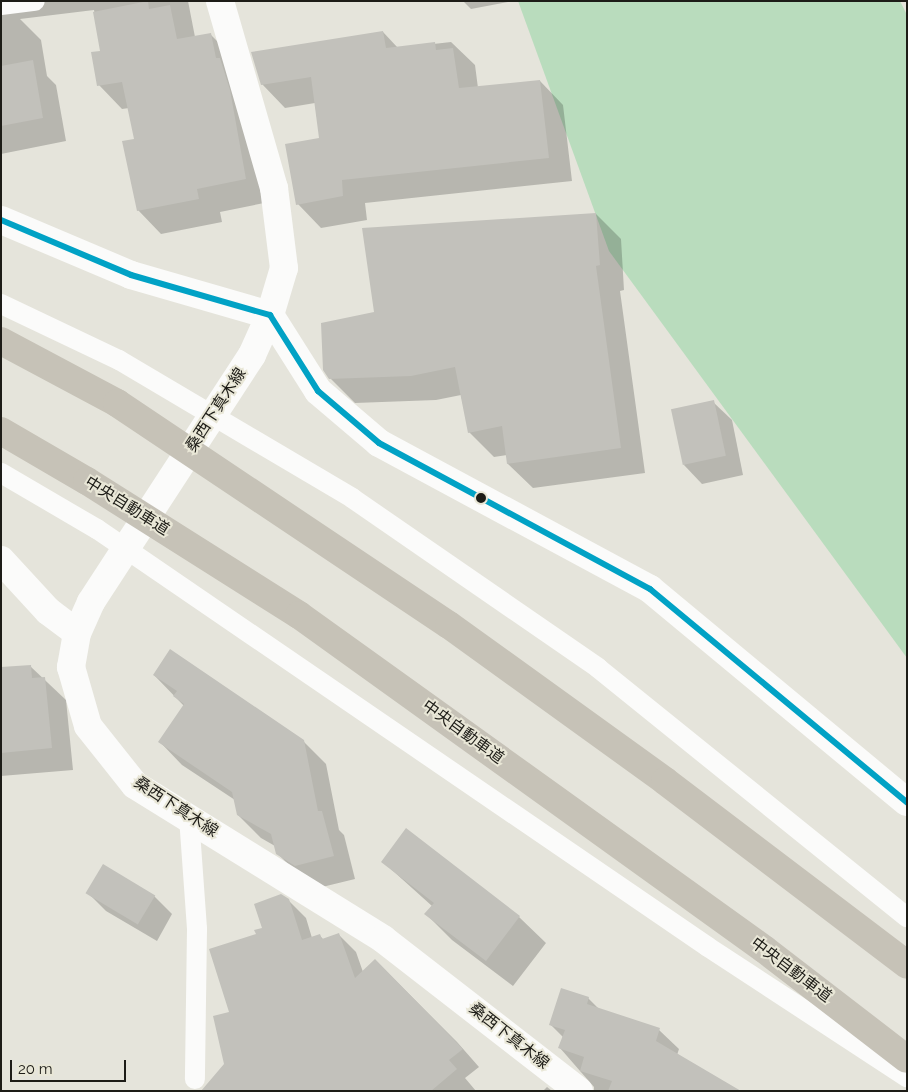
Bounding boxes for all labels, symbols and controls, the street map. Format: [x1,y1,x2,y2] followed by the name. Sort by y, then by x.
[182,365,250,455] street label: 桑西下真木線
[81,472,173,540] street label: 中央自動車道
[476,493,486,503] unlabelled marker
[419,696,507,768] street label: 中央自動車道
[131,773,221,841] street label: 桑西下真木線
[747,933,835,1007] street label: 中央自動車道
[465,999,553,1073] street label: 桑西下真木線
[12,1050,129,1082] scale bar
[18,1060,53,1078] text: 20 m

